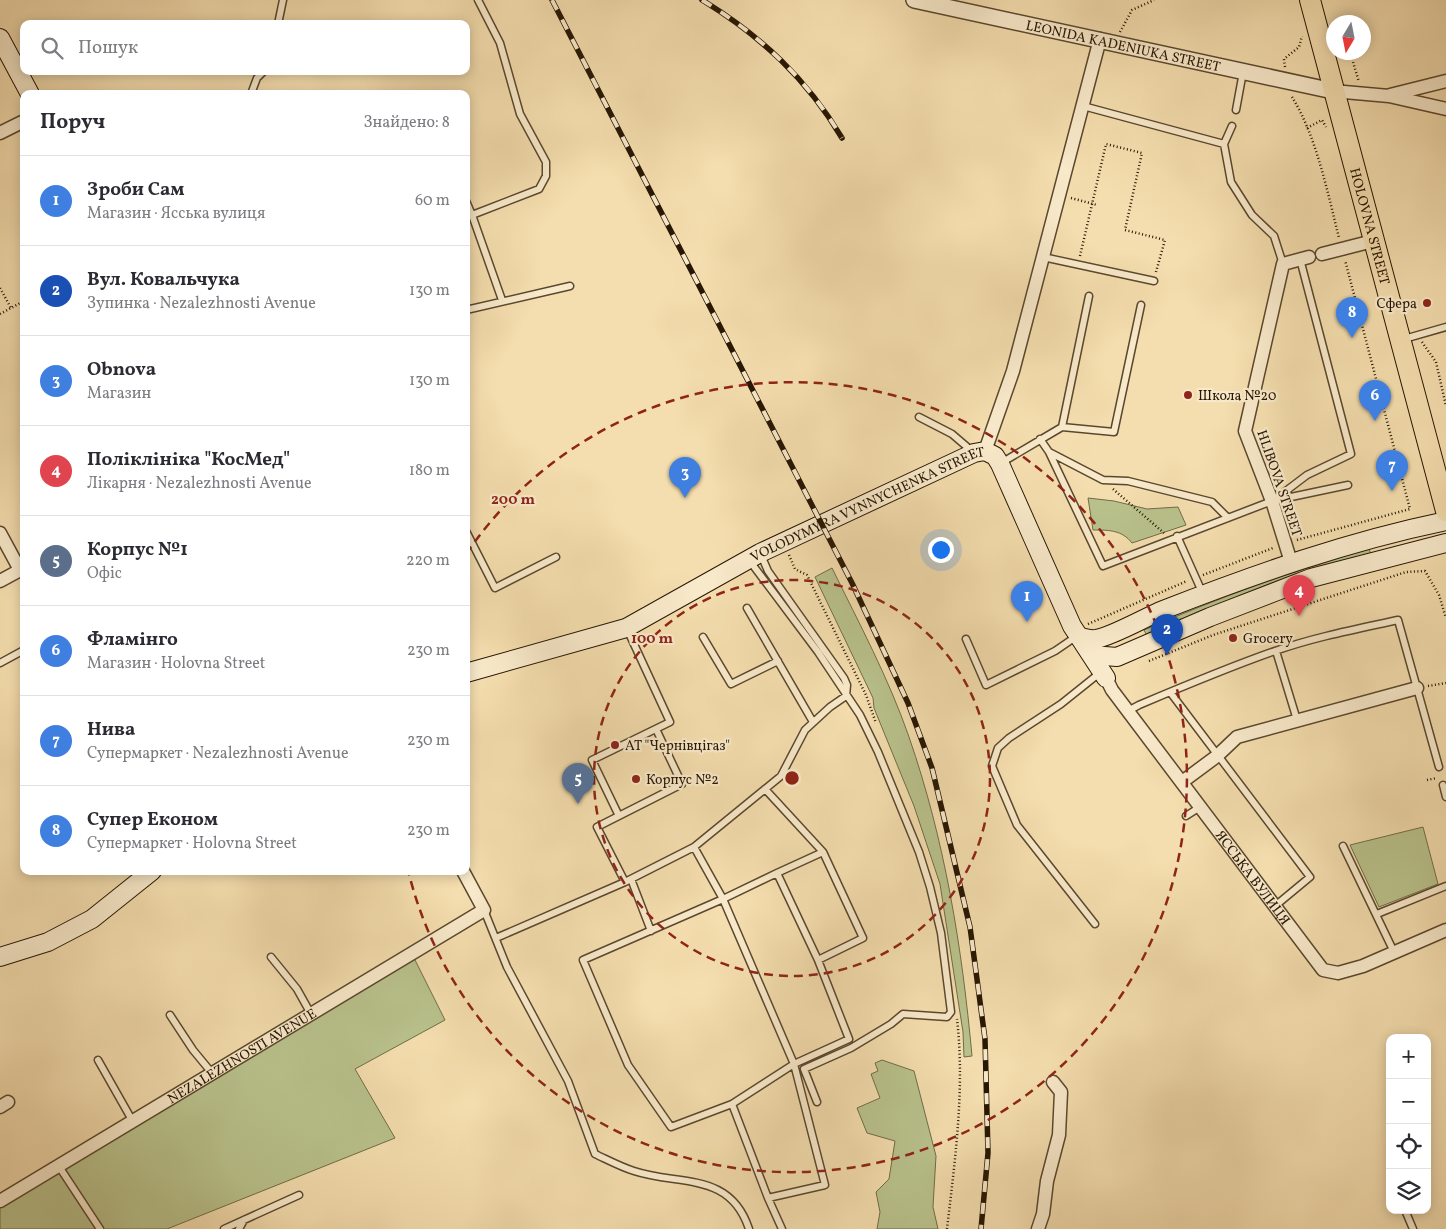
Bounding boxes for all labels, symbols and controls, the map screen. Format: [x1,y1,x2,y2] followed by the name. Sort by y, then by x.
[1326,15,1371,60] north arrow
[1024,17,1222,77] street label: LEONIDA KADENIUKA STREET
[20,20,470,75] search box
[38,34,66,62] icon: search
[78,35,138,61] text: Пошук
[40,108,105,137] text: Поруч
[363,112,450,134] text: Знайдено: 8
[1344,166,1393,287] street label: HOLOVNA STREET
[87,177,185,203] text: Зроби Сам
[53,190,59,212] text: 1
[415,190,450,212] text: 60 m
[87,203,265,225] text: Магазин · Ясська вулиця
[87,267,240,293] text: Вул. Ковальчука
[52,280,60,302] text: 2
[409,280,450,302] text: 130 m
[87,293,316,315] text: Зупинка · Nezalezhnosti Avenue
[1376,295,1417,314] place label: Сфера
[1336,297,1368,338] pin: 8
[1421,297,1433,309] marker: Сфера
[87,357,156,383] text: Obnova
[52,370,60,392] text: 3
[409,370,450,392] text: 130 m
[1359,380,1391,421] pin: 6
[87,383,151,405] text: Магазин
[1198,387,1276,406] place label: Школа №20
[1182,389,1194,401] marker: Школа №20
[1251,428,1306,539] street label: HLIBOVA STREET
[747,443,986,568] street label: VOLODYMYRA VYNNYCHENKA STREET
[87,447,290,473] text: Поліклініка "КосМед"
[1376,450,1408,491] pin: 7
[669,457,701,498] pin: 3
[51,460,61,482] text: 4
[409,460,450,482] text: 180 m
[87,473,312,495] text: Лікарня · Nezalezhnosti Avenue
[491,490,535,511] text: 200 m
[87,537,188,563] text: Корпус №1
[928,537,954,563] your location
[52,550,60,572] text: 5
[406,550,450,572] text: 220 m
[87,563,122,585] text: Офіс
[1283,575,1315,616] pin: 4
[1011,581,1043,622] pin: 1
[1151,614,1183,655] pin: 2
[87,627,178,653] text: Фламінго
[631,629,674,650] text: 100 m
[1243,630,1293,649] place label: Grocery
[1227,632,1239,644] marker: Grocery
[52,640,60,662] text: 6
[407,640,450,662] text: 230 m
[87,653,265,675] text: Магазин · Holovna Street
[87,717,135,743] text: Нива
[52,730,60,752] text: 7
[407,730,450,752] text: 230 m
[625,737,730,756] place label: АТ "Чернівцігаз"
[609,739,621,751] marker: АТ "Чернівцігаз"
[87,743,349,765] text: Супермаркет · Nezalezhnosti Avenue
[562,763,594,804] pin: 5
[783,769,801,787] centre of rings
[646,771,719,790] place label: Корпус №2
[630,773,642,785] marker: Корпус №2
[87,807,218,833] text: Супер Економ
[52,820,60,842] text: 8
[407,820,450,842] text: 230 m
[1210,827,1294,929] street label: ЯССЬКА ВУЛИЦЯ
[87,833,297,855] text: Супермаркет · Holovna Street
[164,1005,320,1109] street label: NEZALEZHNOSTI AVENUE
[1386,1034,1431,1214] map controls
[1386,1034,1431,1079] button: +
[1386,1079,1431,1124] button: −
[1386,1124,1431,1169] button: locate
[1386,1169,1431,1214] button: layers

